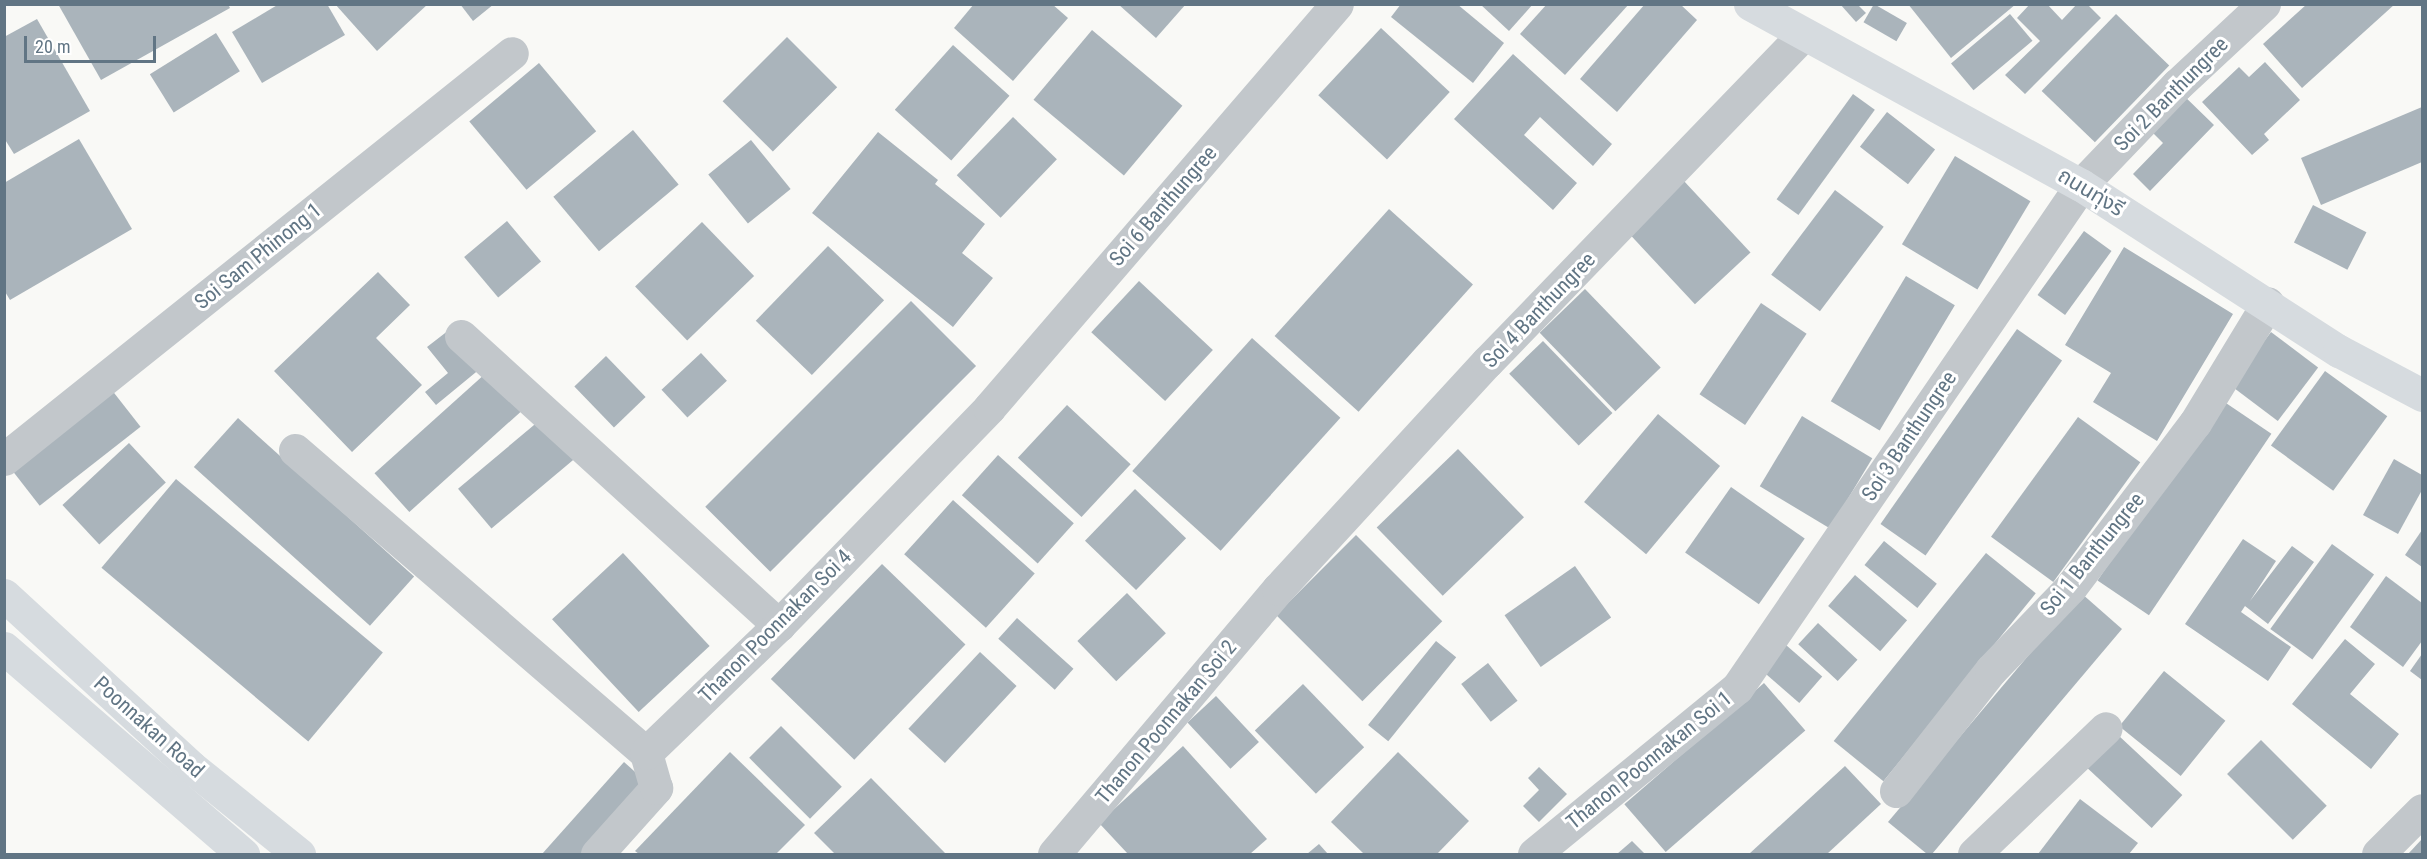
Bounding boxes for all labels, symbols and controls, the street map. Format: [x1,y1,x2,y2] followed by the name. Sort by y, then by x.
[27,24,159,62] scale bar
[2109,32,2233,156] street label: Soi 2 Banthungree
[35,36,70,57] text: 20 m
[1104,141,1222,271] street label: Soi 6 Banthungree
[2053,162,2129,222] street label: ถนนทุ่งรี
[190,197,326,315] street label: Soi Sam Phinong 1
[1478,247,1600,373] street label: Soi 4 Banthungree
[1856,366,1962,506] street label: Soi 3 Banthungree
[2035,487,2149,621] street label: Soi 1 Banthungree
[693,544,857,708] street label: Thanon Poonnakan Soi 4
[1090,635,1242,809] street label: Thanon Poonnakan Soi 2
[89,671,209,783] street label: Poonnakan Road
[1561,685,1737,835] street label: Thanon Poonnakan Soi 1

